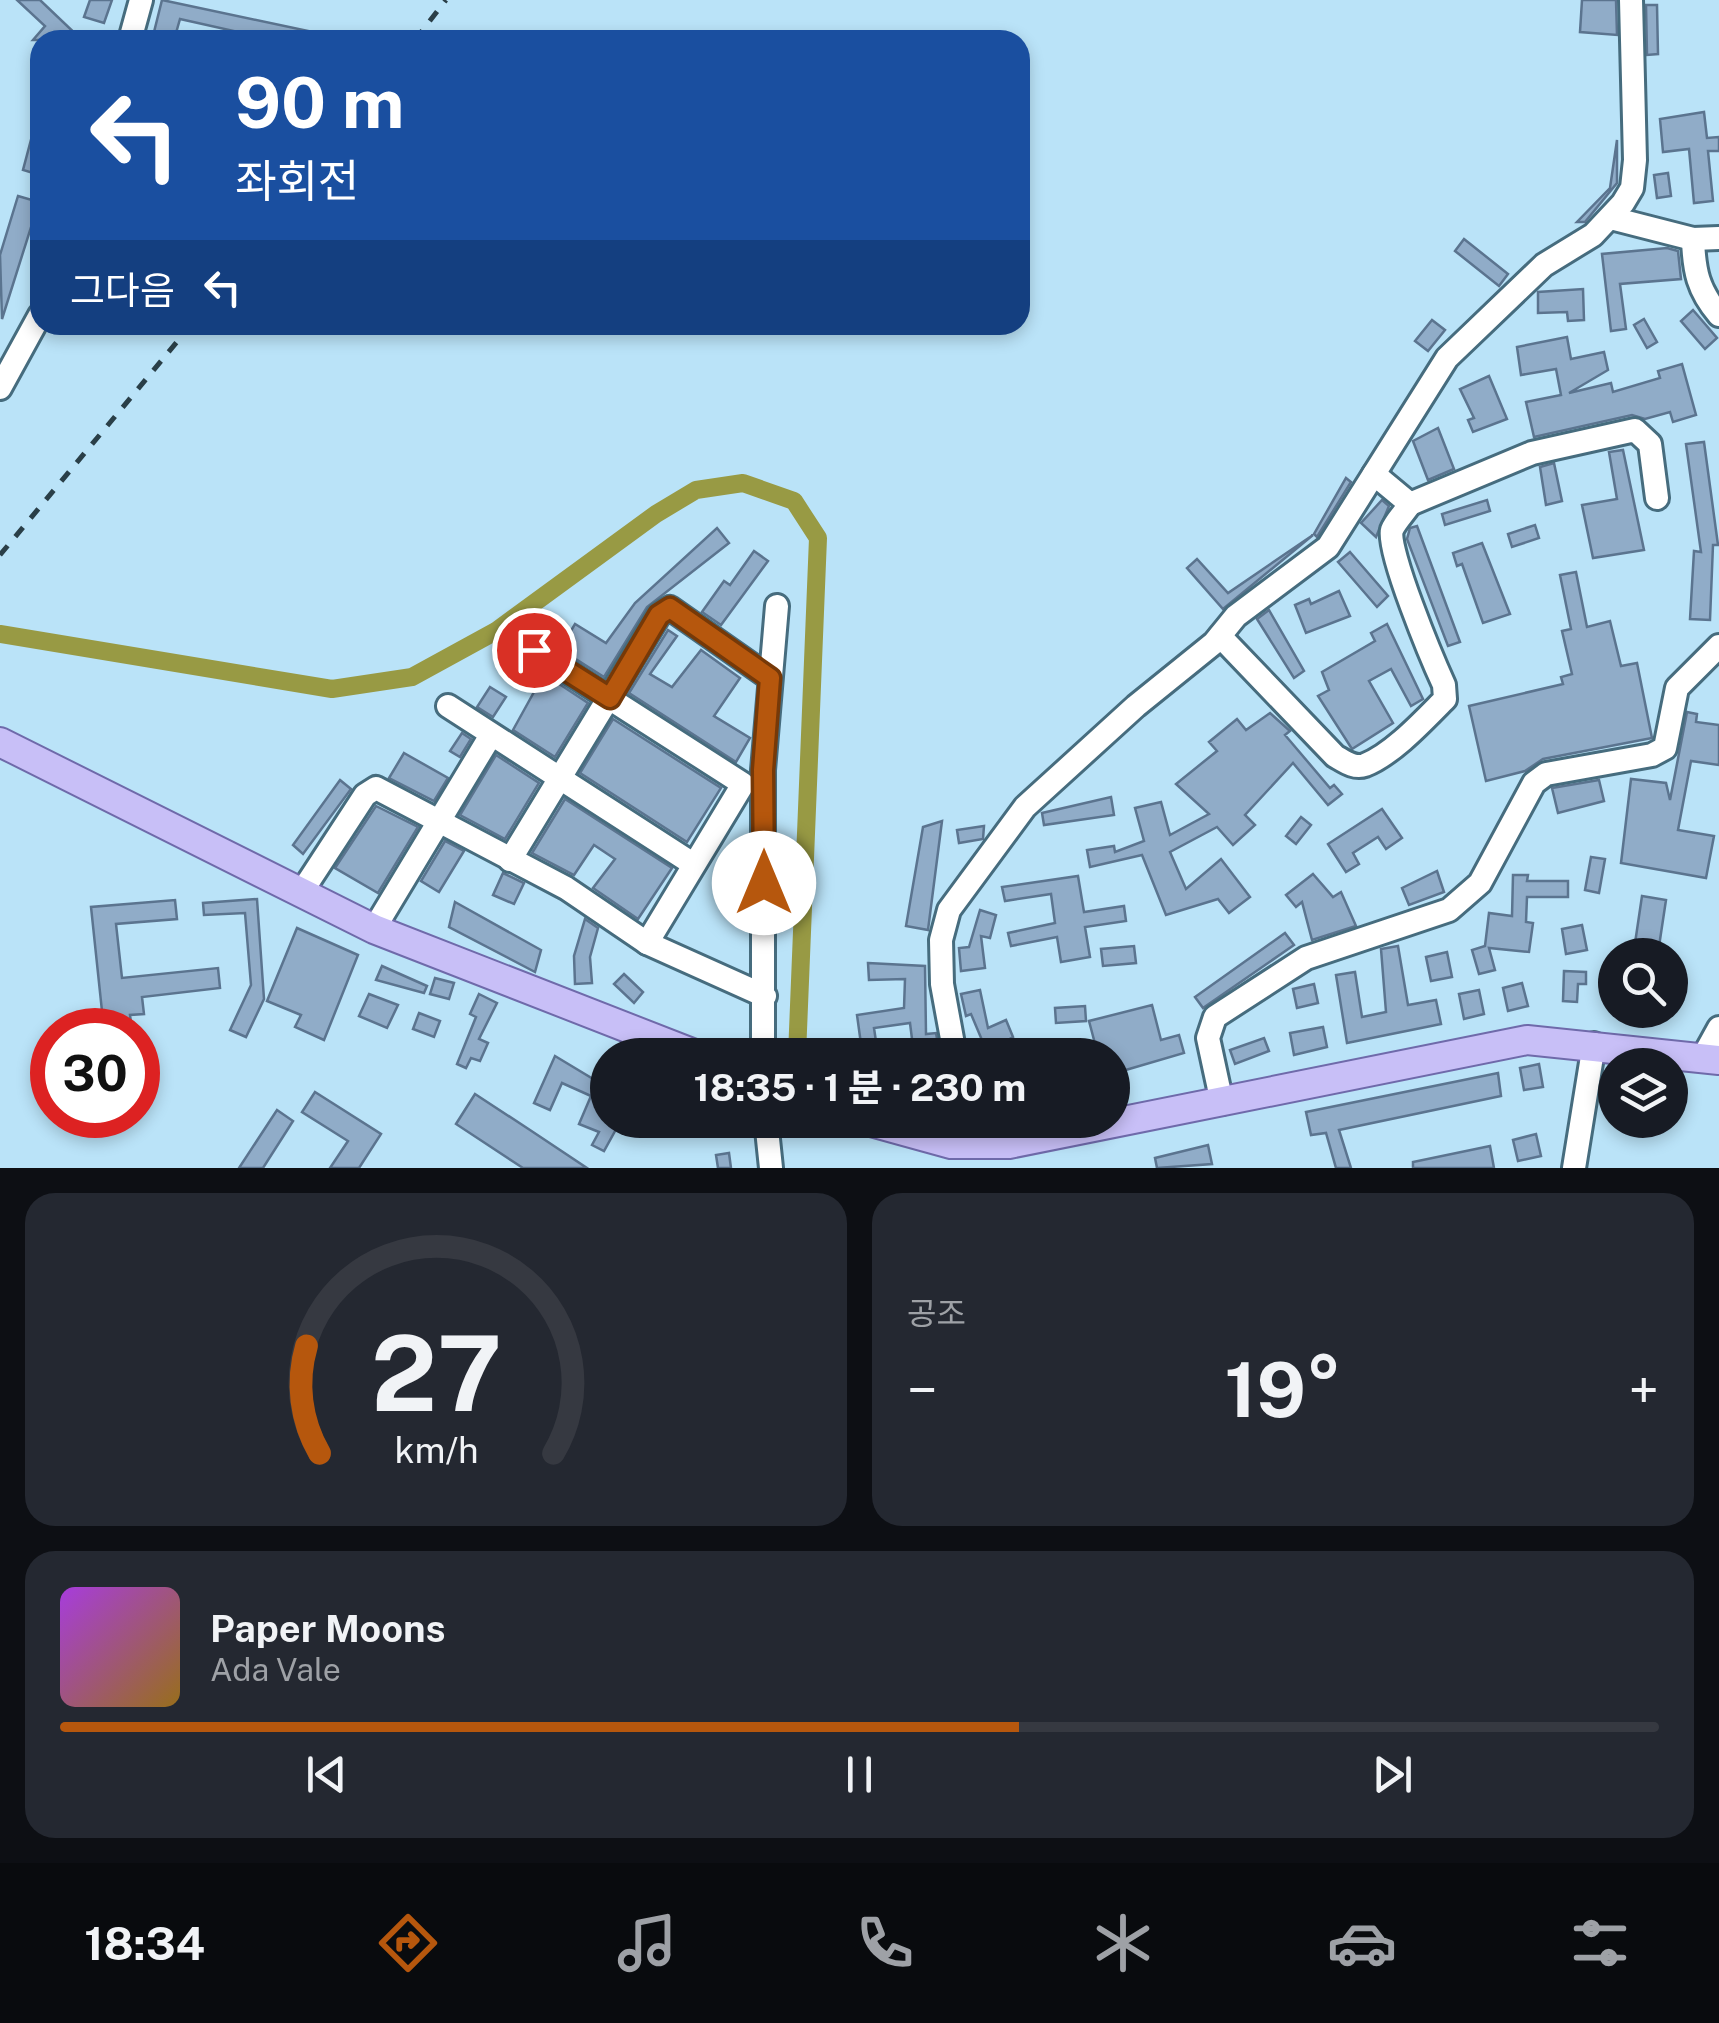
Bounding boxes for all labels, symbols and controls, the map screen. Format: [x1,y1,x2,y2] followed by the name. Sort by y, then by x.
[235,61,405,144] text: 90 m
[70,70,200,200] icon: left
[235,154,359,207] text: 좌회전
[195,260,250,315] icon: left
[70,268,175,313] text: 그다음
[492,608,577,693] pin
[507,623,562,678] icon: arrive
[712,831,816,935] position arrow
[1598,938,1688,1138] map controls
[1598,938,1688,1028] button: search
[30,1008,160,1138] speed limit sign: 30
[1598,1048,1688,1138] button: layers
[694,1065,1026,1110] text: 18:35 · 1 분 · 230 m
[907,1295,966,1332] text: 공조
[370,1312,502,1434] text: 27
[1224,1346,1342,1434] text: 19°
[907,1358,938,1422] text: −
[1628,1358,1659,1422] text: +
[394,1429,478,1471] text: km/h
[210,1606,445,1651] text: Paper Moons
[210,1651,341,1688] text: Ada Vale
[299,1747,354,1802] icon: previous
[832,1747,887,1802] icon: pause
[1365,1747,1420,1802] icon: next
[373,1908,443,1978] icon: directions
[612,1908,682,1978] icon: music
[850,1908,920,1978] icon: phone
[1088,1908,1158,1978] icon: climate
[1327,1908,1397,1978] icon: car
[1565,1908,1635,1978] icon: filters
[84,1917,205,1970] text: 18:34

